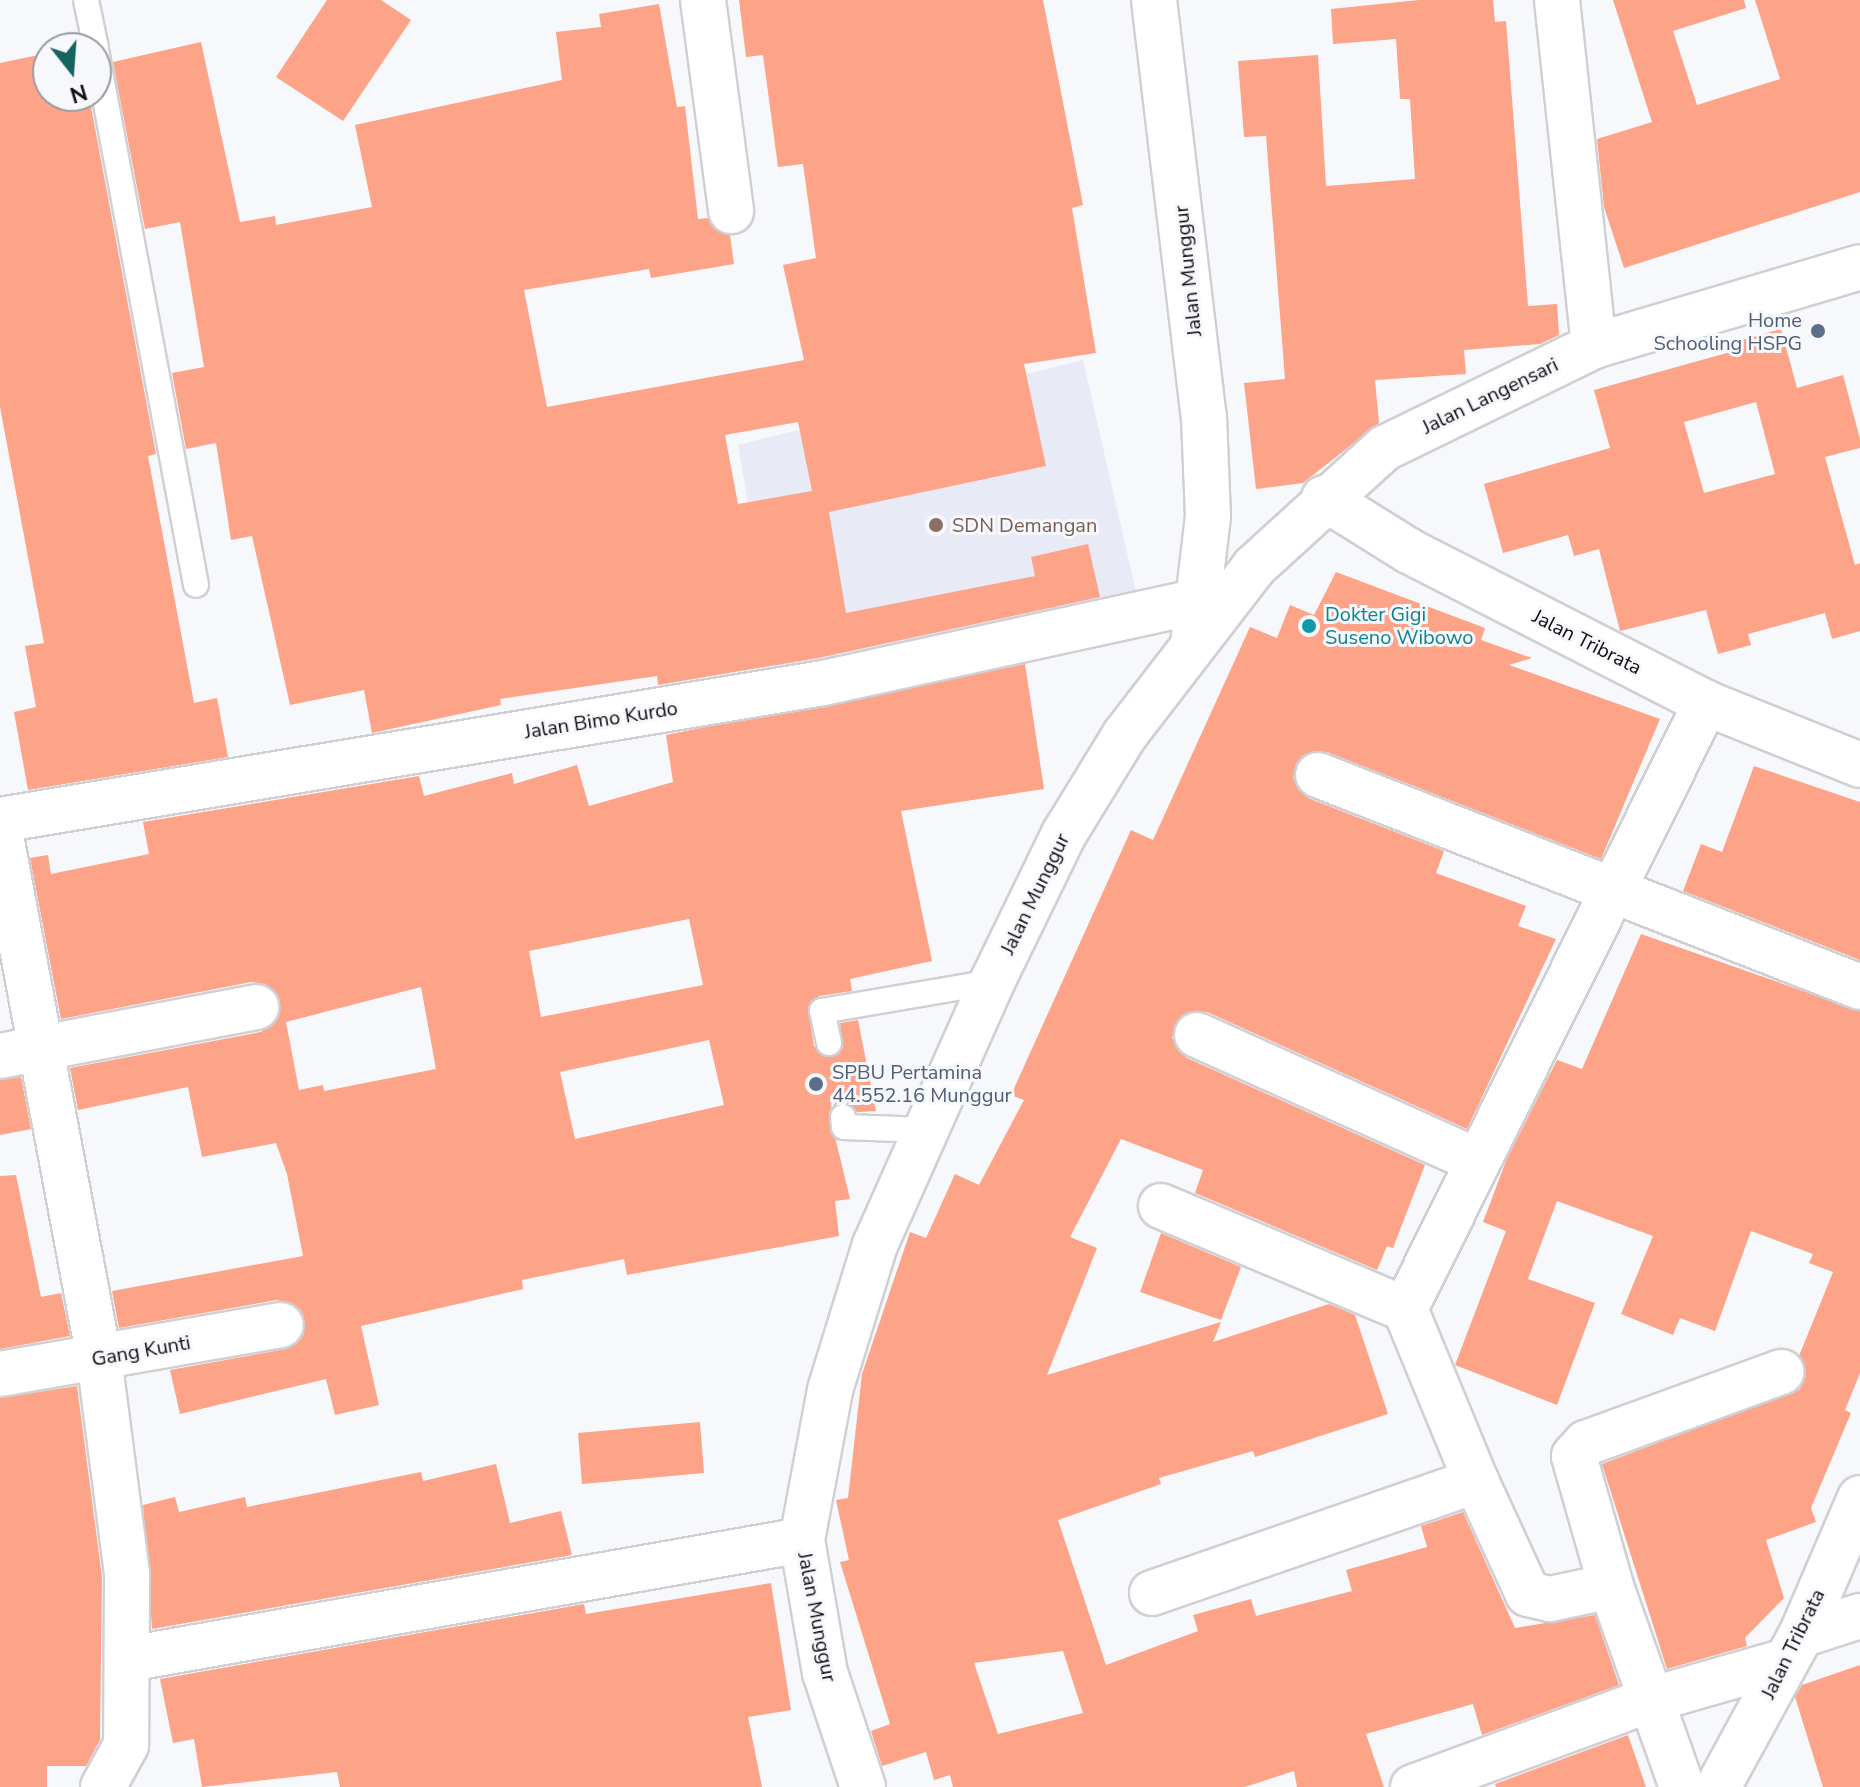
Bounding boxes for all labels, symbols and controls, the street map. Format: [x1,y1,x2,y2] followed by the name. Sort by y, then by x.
[32,32,112,112] north arrow
[66,76,91,110] text: N
[1169,204,1207,338] street label: Jalan Munggur
[1654,308,1802,355] place label: Home Schooling HSPG
[1809,322,1827,340] marker: Home Schooling HSPG
[1418,353,1562,439] street label: Jalan Langensari
[952,513,1097,537] place label: SDN Demangan
[927,516,945,534] marker: SDN Demangan
[1325,602,1473,649] place label: Dokter Gigi Suseno Wibowo
[1528,604,1646,680] street label: Jalan Tribrata
[1300,617,1318,635] marker: Dokter Gigi Suseno Wibowo
[523,696,679,744] street label: Jalan Bimo Kurdo
[995,830,1075,958] street label: Jalan Munggur
[832,1060,1012,1107] place label: SPBU Pertamina 44.552.16 Munggur
[807,1075,825,1093] marker: SPBU Pertamina 44.552.16 Munggur
[90,1331,192,1371] street label: Gang Kunti
[793,1550,841,1684] street label: Jalan Munggur
[1756,1585,1830,1703] street label: Jalan Tribrata

